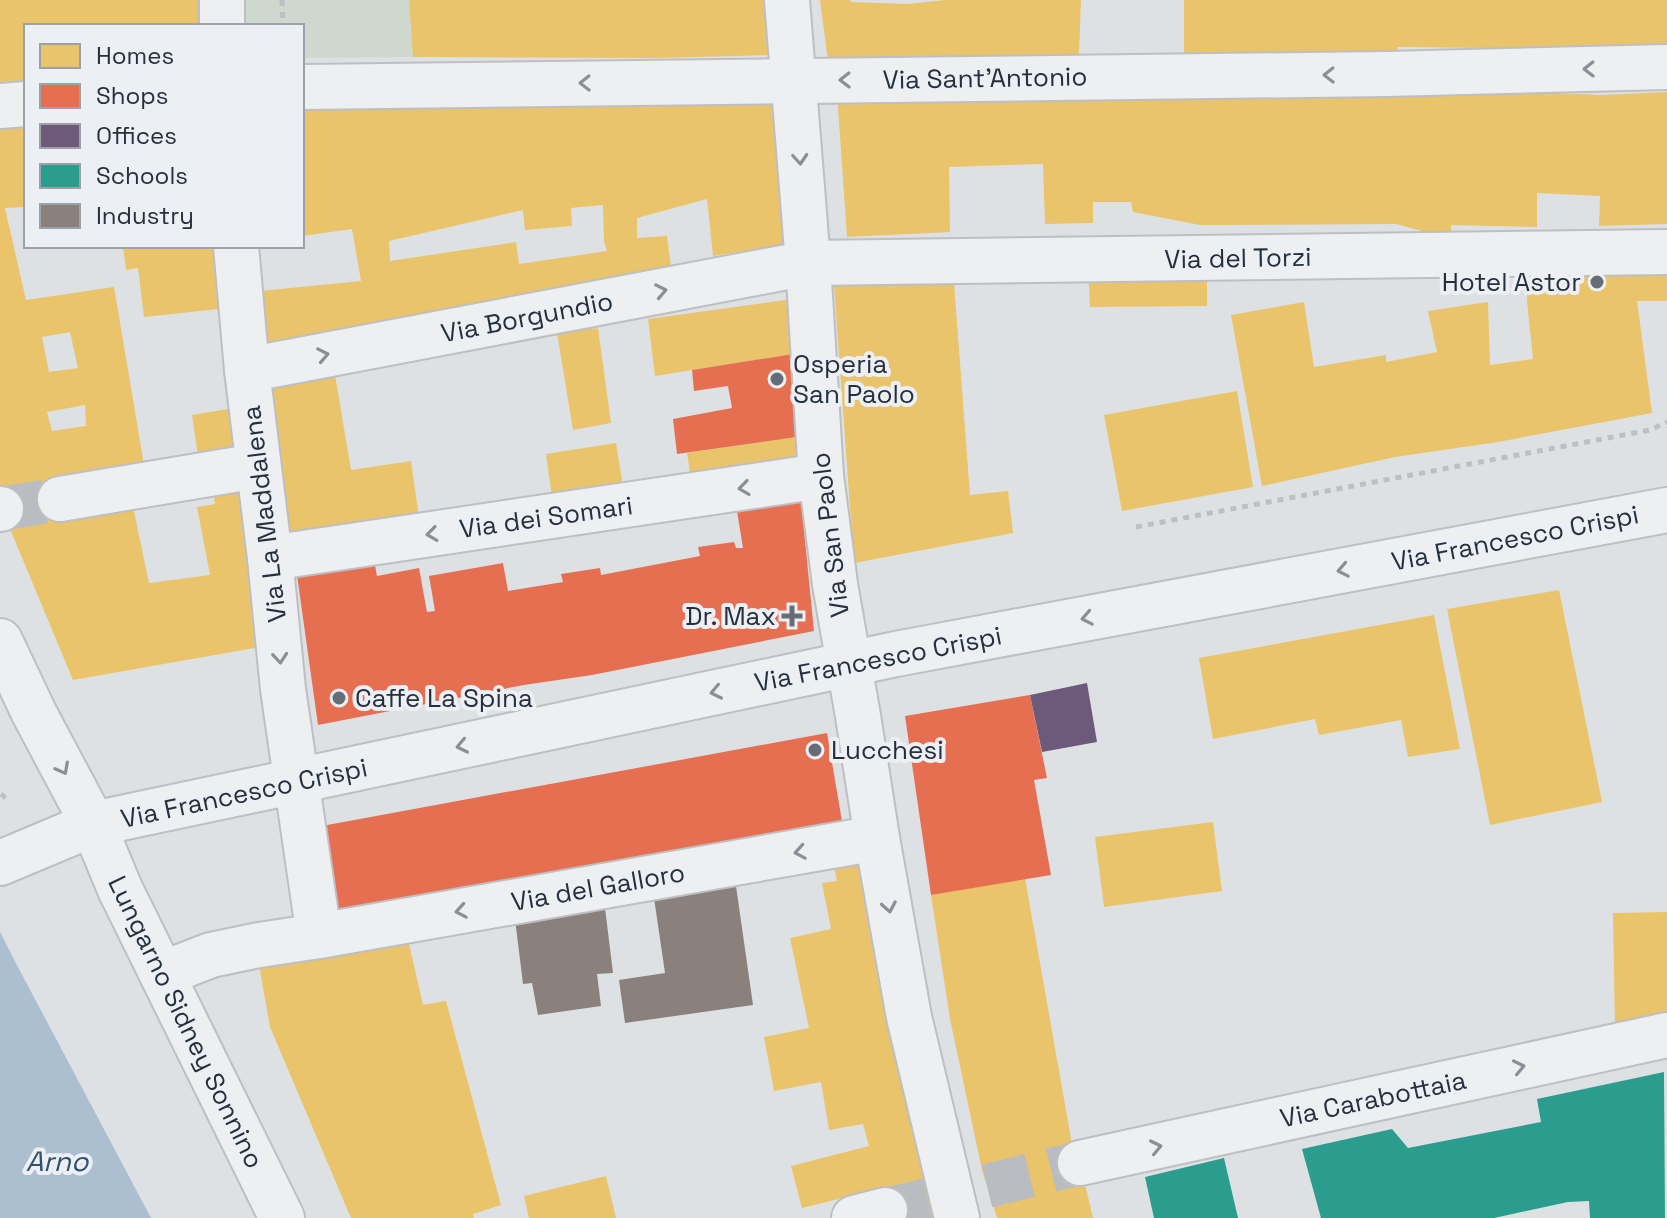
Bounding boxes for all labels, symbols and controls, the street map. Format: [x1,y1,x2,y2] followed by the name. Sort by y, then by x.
[24,24,304,248] legend
[96,40,174,71] text: Homes
[882,59,1088,97] street label: Via Sant'Antonio
[1582,61,1595,78] one-way arrow
[1322,66,1335,84] one-way arrow
[838,71,851,89] one-way arrow
[578,74,591,92] one-way arrow
[96,80,168,111] text: Shops
[96,120,177,151] text: Offices
[791,153,808,166] one-way arrow
[96,160,188,191] text: Schools
[96,200,194,231] text: Industry
[1164,240,1312,276] street label: Via del Torzi
[1442,265,1581,299] place label: Hotel Astor
[1588,273,1606,291] marker: Hotel Astor
[438,284,616,350] street label: Via Borgundio
[655,284,668,301] one-way arrow
[316,347,329,364] one-way arrow
[793,347,915,411] place label: Osperia San Paolo
[768,370,786,388] marker: Osperia San Paolo
[234,404,294,624] street label: Via La Maddalena
[803,451,857,619] street label: Via San Paolo
[737,479,751,496] one-way arrow
[457,488,635,546] street label: Via dei Somari
[1389,497,1641,579] street label: Via Francesco Crispi
[425,525,438,542] one-way arrow
[1336,561,1349,578] one-way arrow
[685,599,776,633] place label: Dr. Max
[783,607,801,625] marker: Dr. Max
[1080,609,1094,626] one-way arrow
[752,618,1004,700] street label: Via Francesco Crispi
[271,652,288,665] one-way arrow
[355,681,533,715] place label: Caffe La Spina
[710,683,724,700] one-way arrow
[330,689,348,707] marker: Caffe La Spina
[831,733,944,767] place label: Lucchesi
[456,737,470,754] one-way arrow
[806,741,824,759] marker: Lucchesi
[118,750,370,836] street label: Via Francesco Crispi
[54,760,69,775] one-way arrow
[793,842,807,859] one-way arrow
[509,855,687,919] street label: Via del Galloro
[100,870,272,1174] street label: Lungarno Sidney Sonnino
[880,900,897,913] one-way arrow
[454,902,468,919] one-way arrow
[1512,1059,1526,1076] one-way arrow
[1277,1063,1469,1135] street label: Via Carabottaia
[1148,1139,1162,1156] one-way arrow
[26,1143,89,1179] water label: Arno

